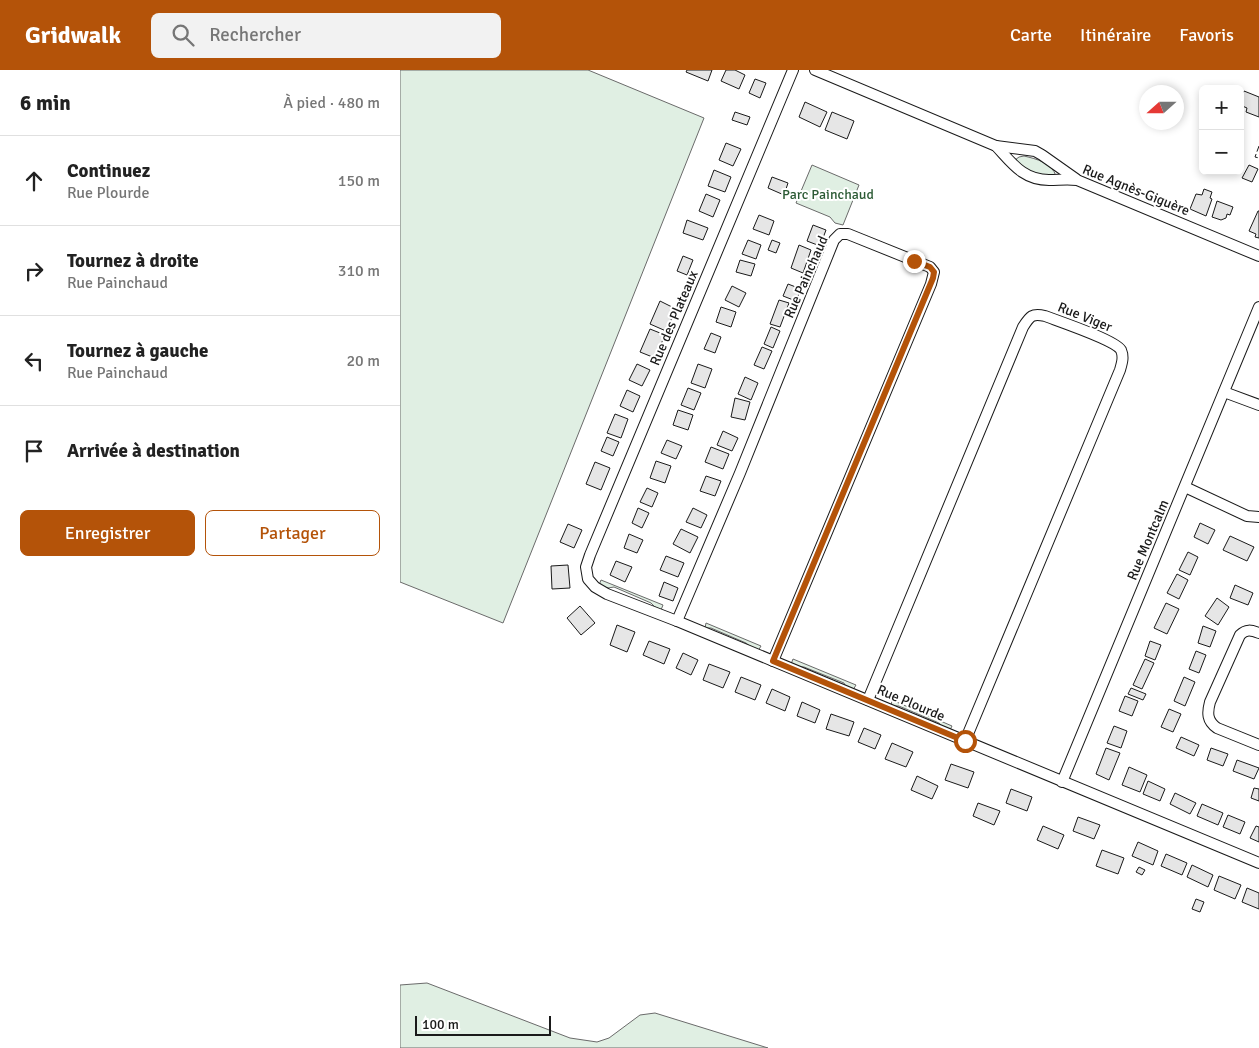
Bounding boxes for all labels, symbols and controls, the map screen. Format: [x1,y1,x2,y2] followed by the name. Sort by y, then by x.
[151,13,501,58] search box
[25,20,121,50] text: Gridwalk
[169,21,197,49] icon: search
[209,23,301,47] text: Rechercher
[1010,24,1052,46] text: Carte
[1080,24,1151,46] text: Itinéraire
[1179,24,1234,46] text: Favoris
[1139,85,1184,130] north arrow
[1199,85,1244,175] map controls
[1199,85,1244,130] button: +
[20,90,71,116] text: 6 min
[283,93,380,113] text: À pied · 480 m
[1199,130,1244,175] button: −
[67,159,150,183] text: Continuez
[1080,161,1192,219] street label: Rue Agnès-Giguère
[20,167,48,195] icon: ahead
[338,171,380,191] text: 150 m
[67,183,149,203] text: Rue Plourde
[782,186,874,203] park label: Parc Painchaud
[780,233,832,321] street label: Rue Painchaud
[67,249,199,273] text: Tournez à droite
[903,250,926,273] route end
[20,257,48,285] icon: right
[338,261,380,281] text: 310 m
[646,267,702,368] street label: Rue des Plateaux
[67,273,168,293] text: Rue Painchaud
[1055,298,1115,336] street label: Rue Viger
[67,339,208,363] text: Tournez à gauche
[20,347,48,375] icon: left
[346,351,380,371] text: 20 m
[67,363,168,383] text: Rue Painchaud
[20,437,48,465] icon: arrive
[67,439,240,463] text: Arrivée à destination
[1123,497,1173,583] street label: Rue Montcalm
[20,510,195,556] button: Enregistrer
[205,510,380,556] button: Partager
[874,681,948,725] street label: Rue Plourde
[954,730,977,753] route start
[415,1013,551,1036] scale bar
[422,1016,459,1033] text: 100 m

